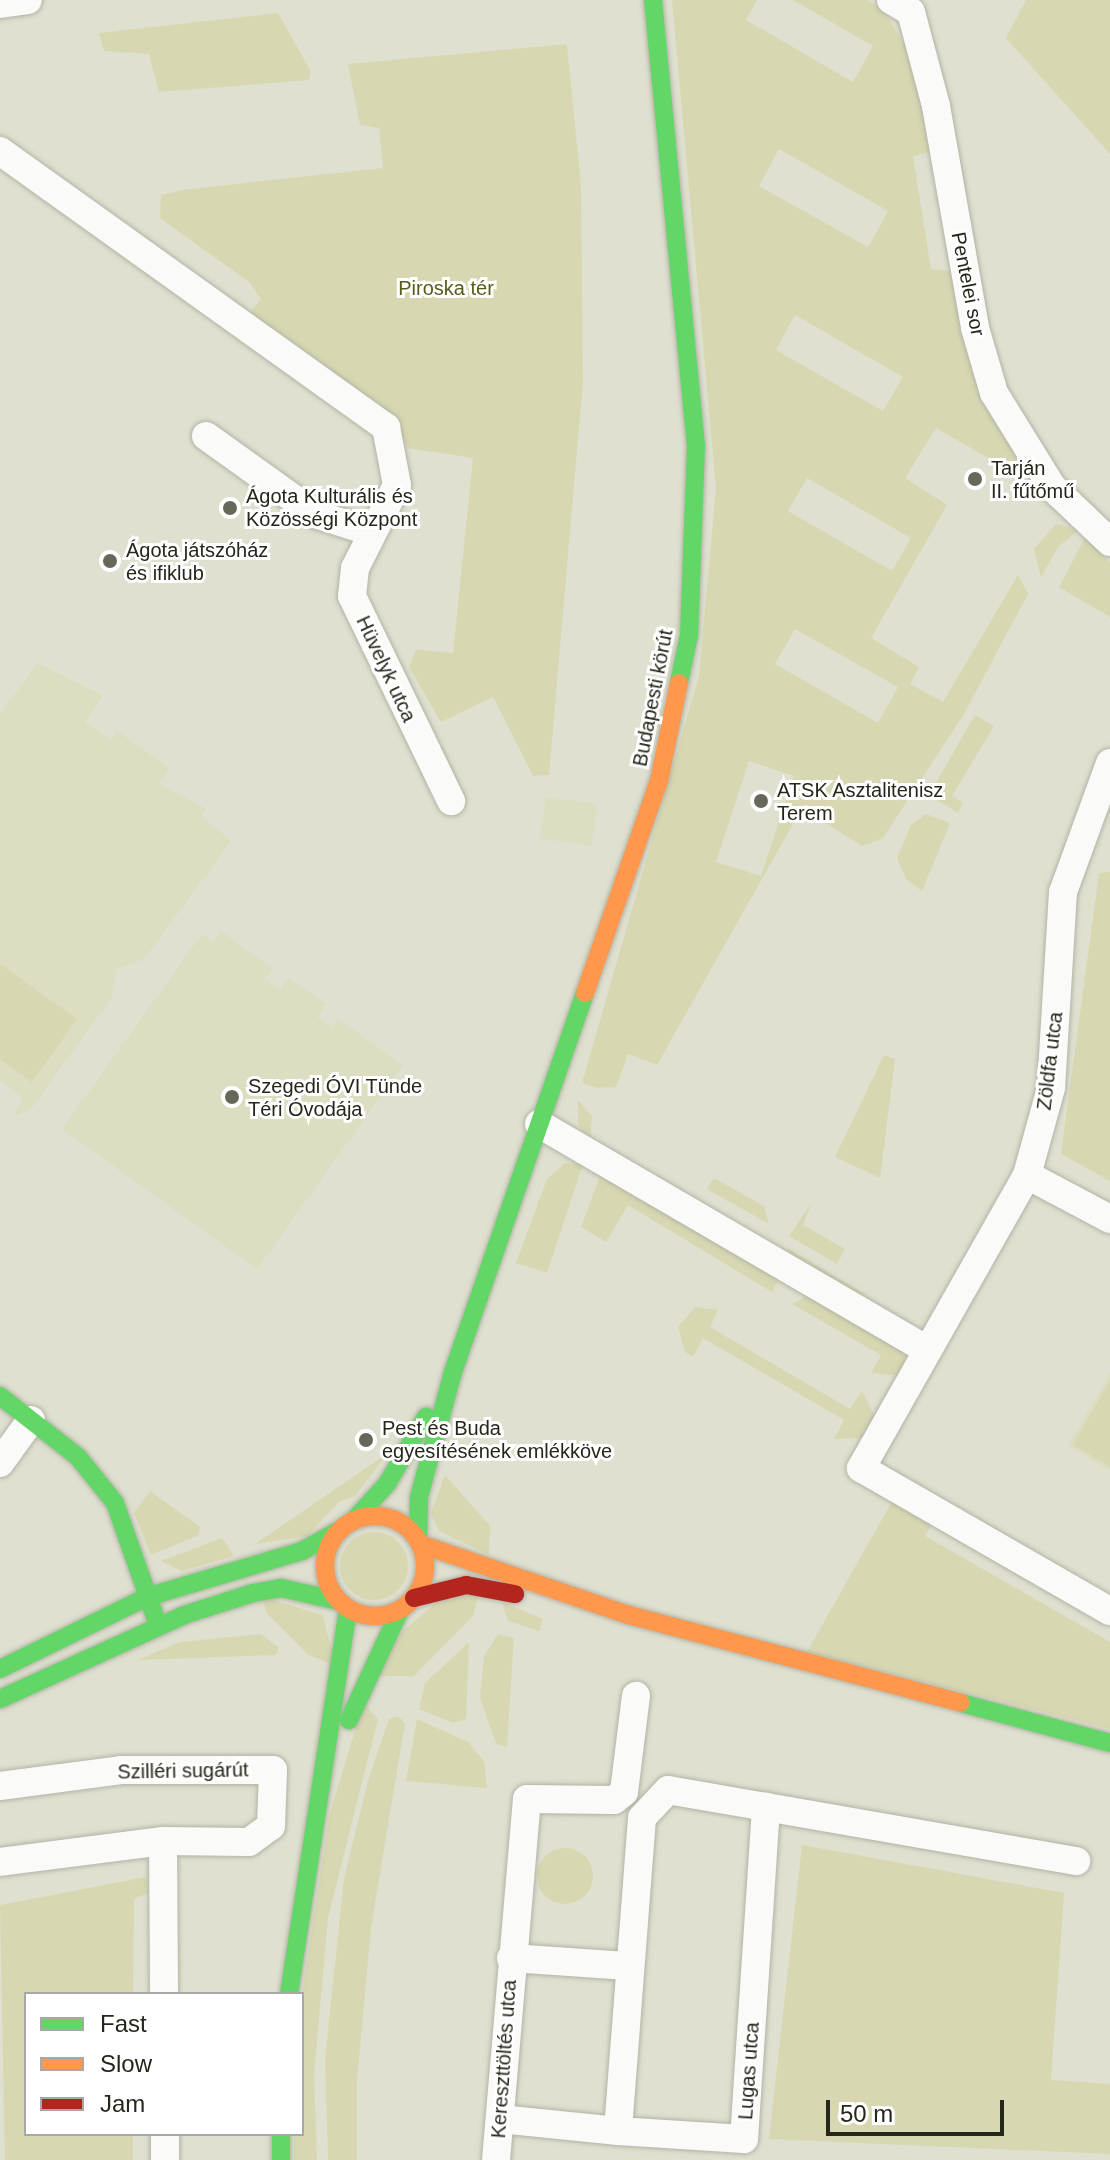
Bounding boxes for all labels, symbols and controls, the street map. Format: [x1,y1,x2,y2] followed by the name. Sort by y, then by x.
[946,230,990,338] street label: Pentelei sor
[398,276,494,300] park label: Piroska tér
[991,456,1074,503] place label: Tarján II. fűtőmű
[966,470,984,488] marker: Tarján II. fűtőmű
[246,484,417,531] place label: Ágota Kulturális és Közösségi Központ
[221,499,239,517] marker: Ágota Kulturális és Közösségi Központ
[126,538,268,585] place label: Ágota játszóház és ifiklub
[101,552,119,570] marker: Ágota játszóház és ifiklub
[351,612,421,726] street label: Hüvelyk utca
[628,627,678,769] street label: Budapesti körút
[777,778,944,825] place label: ATSK Asztalitenisz Terem
[752,792,770,810] marker: ATSK Asztalitenisz Terem
[1032,1010,1068,1112] street label: Zöldfa utca
[248,1074,423,1121] place label: Szegedi ÓVI Tünde Téri Óvodája
[223,1088,241,1106] marker: Szegedi ÓVI Tünde Téri Óvodája
[382,1416,612,1463] place label: Pest és Buda egyesítésének emlékköve
[357,1431,375,1449] marker: Pest és Buda egyesítésének emlékköve
[117,1758,249,1784] street label: Szilléri sugárút
[486,1979,522,2139] street label: Kereszttöltés utca
[24,1992,304,2136] legend
[100,2010,147,2037] text: Fast
[734,2021,764,2121] street label: Lugas utca
[100,2050,152,2077] text: Slow
[830,2084,1008,2134] scale bar
[100,2090,145,2117] text: Jam
[840,2100,893,2127] text: 50 m

